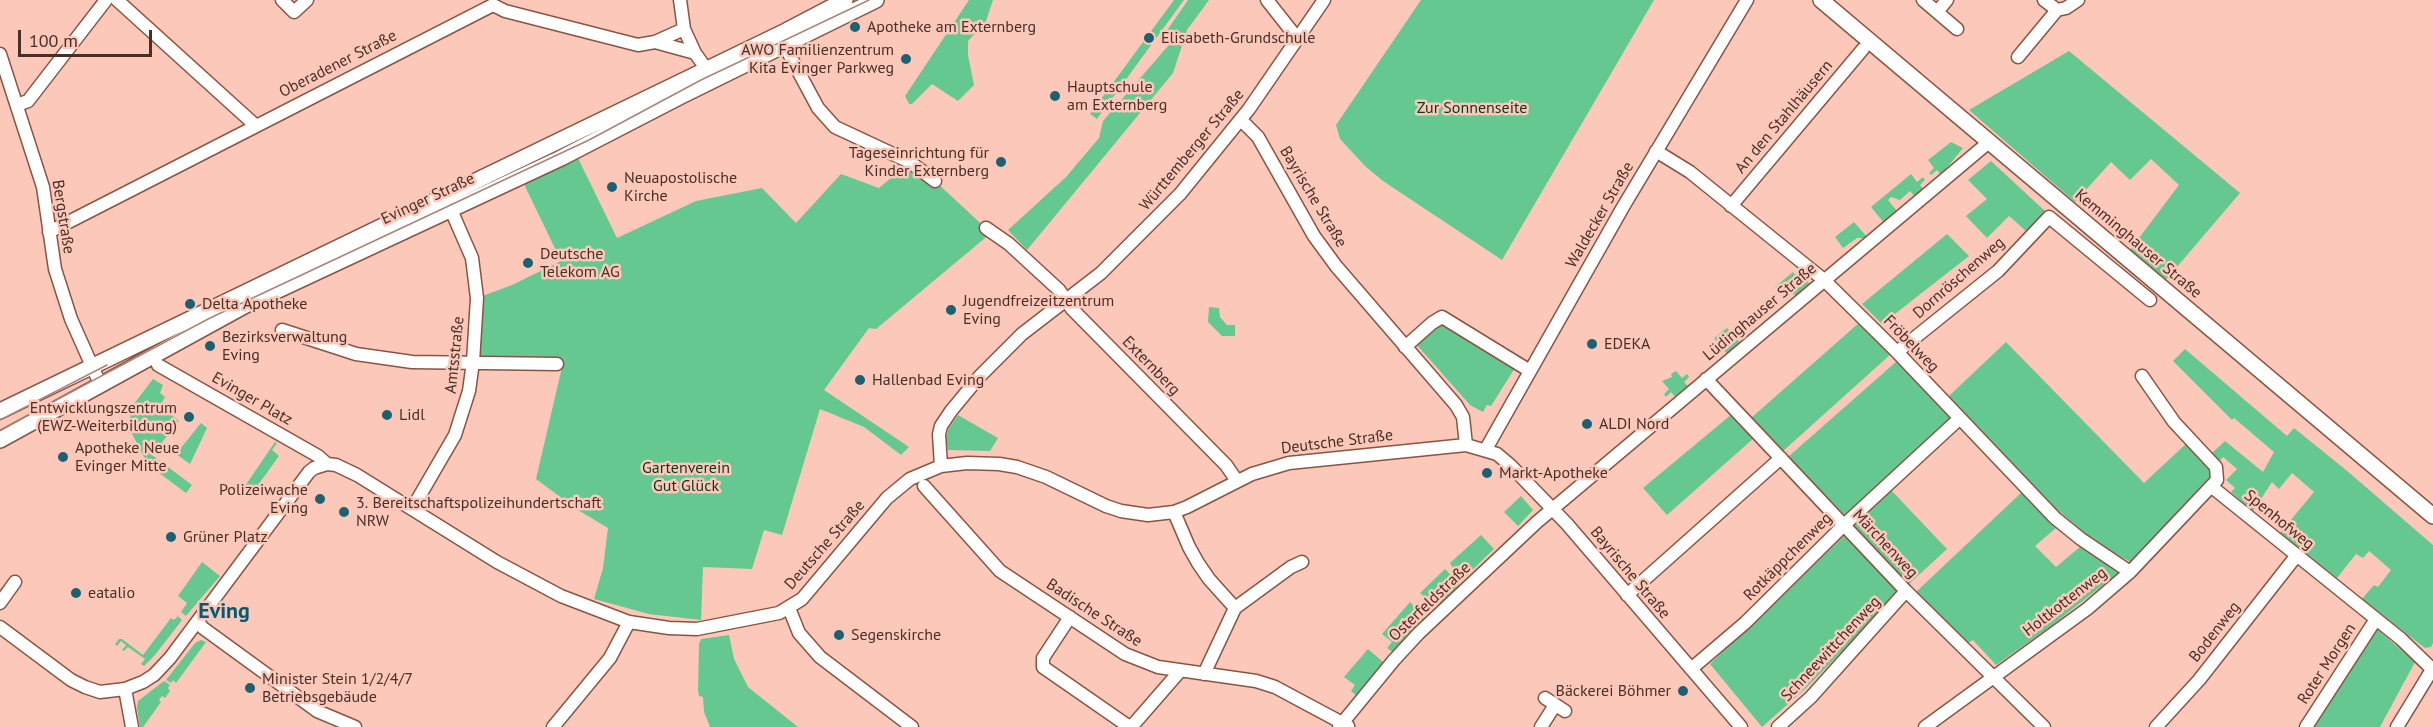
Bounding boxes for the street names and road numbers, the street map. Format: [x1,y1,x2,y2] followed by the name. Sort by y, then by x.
[276,26,400,102] street label: Oberadener Straße
[1731,57,1837,177] street label: An den Stahlhäusern
[1136,85,1248,215] street label: Württemberger Straße
[1275,143,1351,251] street label: Bayrische Straße
[1562,159,1638,271] street label: Waldecker Straße
[378,169,478,229] street label: Evinger Straße
[48,179,78,255] street label: Bergstraße
[2071,185,2205,303] street label: Kemminghauser Straße
[1909,233,2009,323] street label: Dornröschenweg
[1699,259,1821,365] street label: Lüdinghauser Straße
[1879,311,1943,377] street label: Fröbelweg
[441,315,469,395] street label: Amtsstraße
[1118,332,1184,400] street label: Externberg
[208,368,296,430] street label: Evinger Platz
[1280,426,1394,458] street label: Deutsche Straße
[2240,486,2318,554] street label: Spenhofweg
[781,496,869,594] street label: Deutsche Straße
[1848,506,1922,582] street label: Märchenweg
[1740,509,1836,605] street label: Rotkäppchenweg
[1586,523,1674,623] street label: Bayrische Straße
[1385,558,1475,646] street label: Osterfeldstraße
[2019,563,2111,641] street label: Holtkottenweg
[1043,575,1145,651] street label: Badische Straße
[1777,592,1885,706] street label: Schneewittchenweg
[2185,598,2245,666] street label: Bodenweg
[2294,620,2360,708] street label: Roter Morgen

